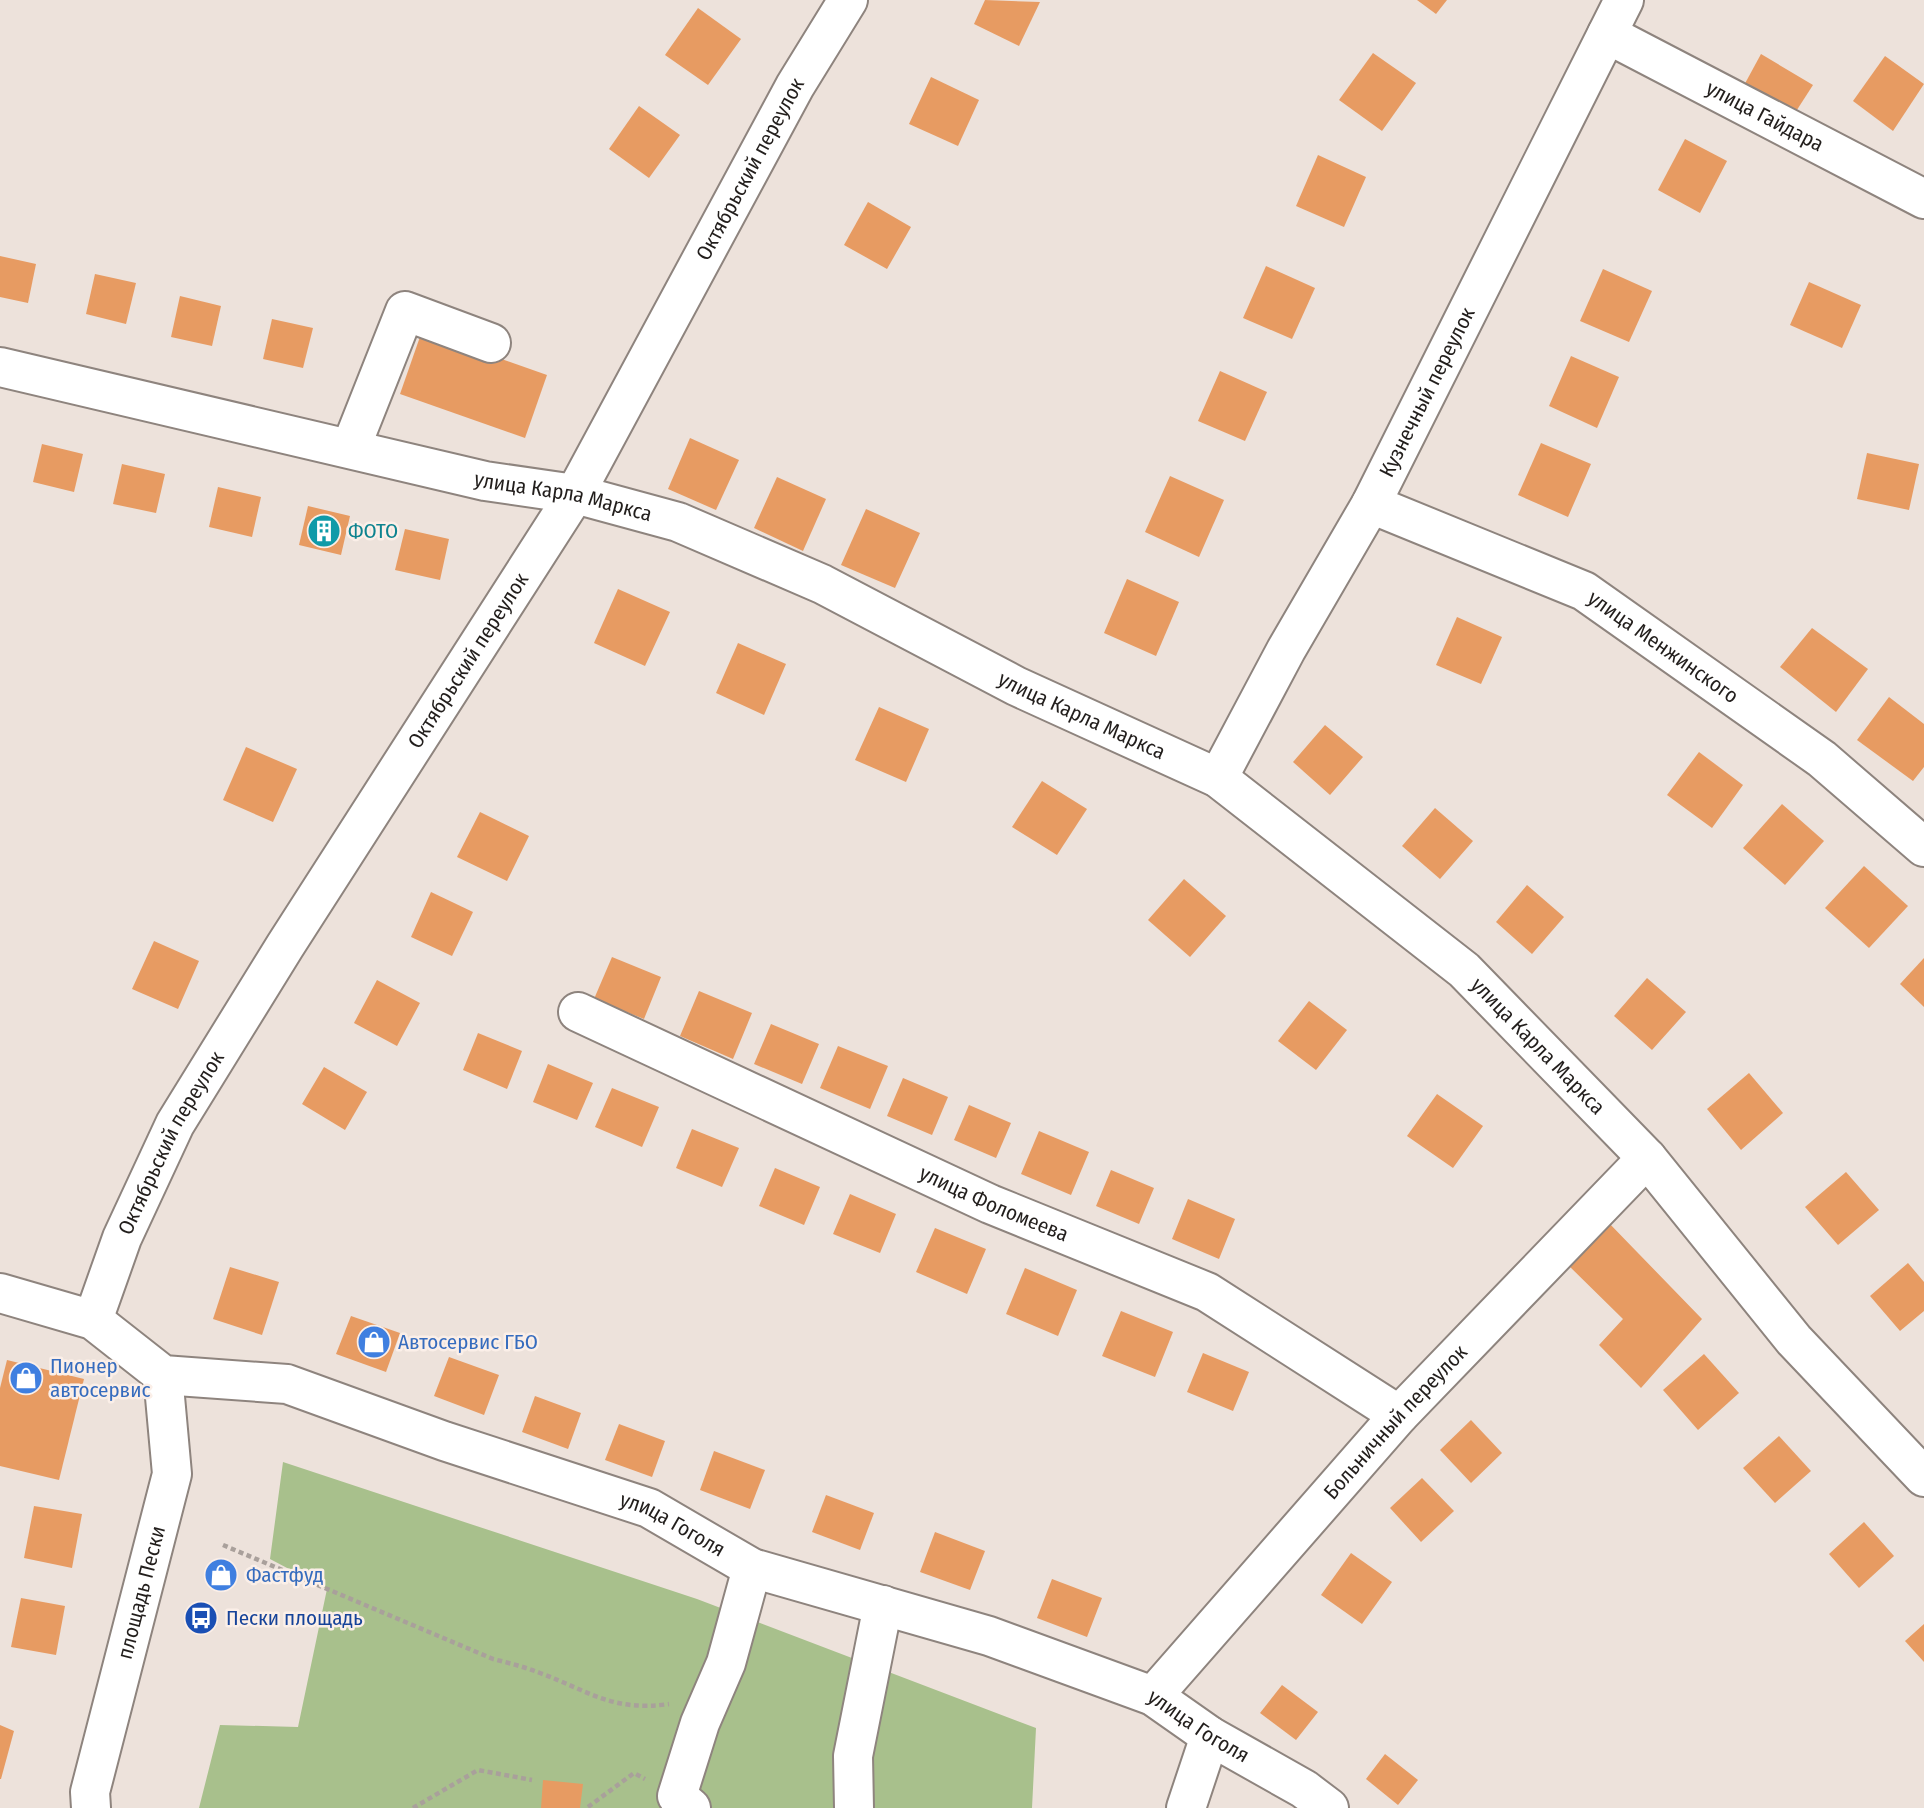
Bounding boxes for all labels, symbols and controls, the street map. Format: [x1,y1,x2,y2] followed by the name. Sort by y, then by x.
[690,73,810,265] street label: Октябрьский переулок
[1702,75,1828,157] street label: улица Гайдара
[1374,303,1481,481] street label: Кузнечный переулок
[472,466,655,527] street label: улица Карла Маркса
[305,512,343,550] building icon: ФОТО
[348,518,398,544] place label: ФОТО
[402,568,534,753] street label: Октябрьский переулок
[1583,585,1744,709] street label: улица Менжинского
[994,666,1169,765] street label: улица Карла Маркса
[1466,972,1611,1120] street label: улица Карла Маркса
[112,1046,230,1239] street label: Октябрьский переулок
[915,1160,1072,1247] street label: улица Фоломеева
[355,1323,393,1361] shop icon: Автосервис ГБО
[398,1329,538,1355] place label: Автосервис ГБО
[1318,1339,1473,1505] street label: Больничный переулок
[50,1353,150,1403] place label: Пионер автосервис
[7,1359,45,1397] shop icon: Пионер автосервис
[617,1486,730,1563] street label: улица Гоголя
[112,1523,171,1662] street label: площадь Пески
[202,1556,240,1594] shop icon: Фастфуд
[246,1562,324,1588] place label: Фастфуд
[182,1599,220,1637] bus stop icon: Пески площадь
[226,1605,363,1631] place label: Пески площадь
[1143,1684,1254,1768] street label: улица Гоголя

